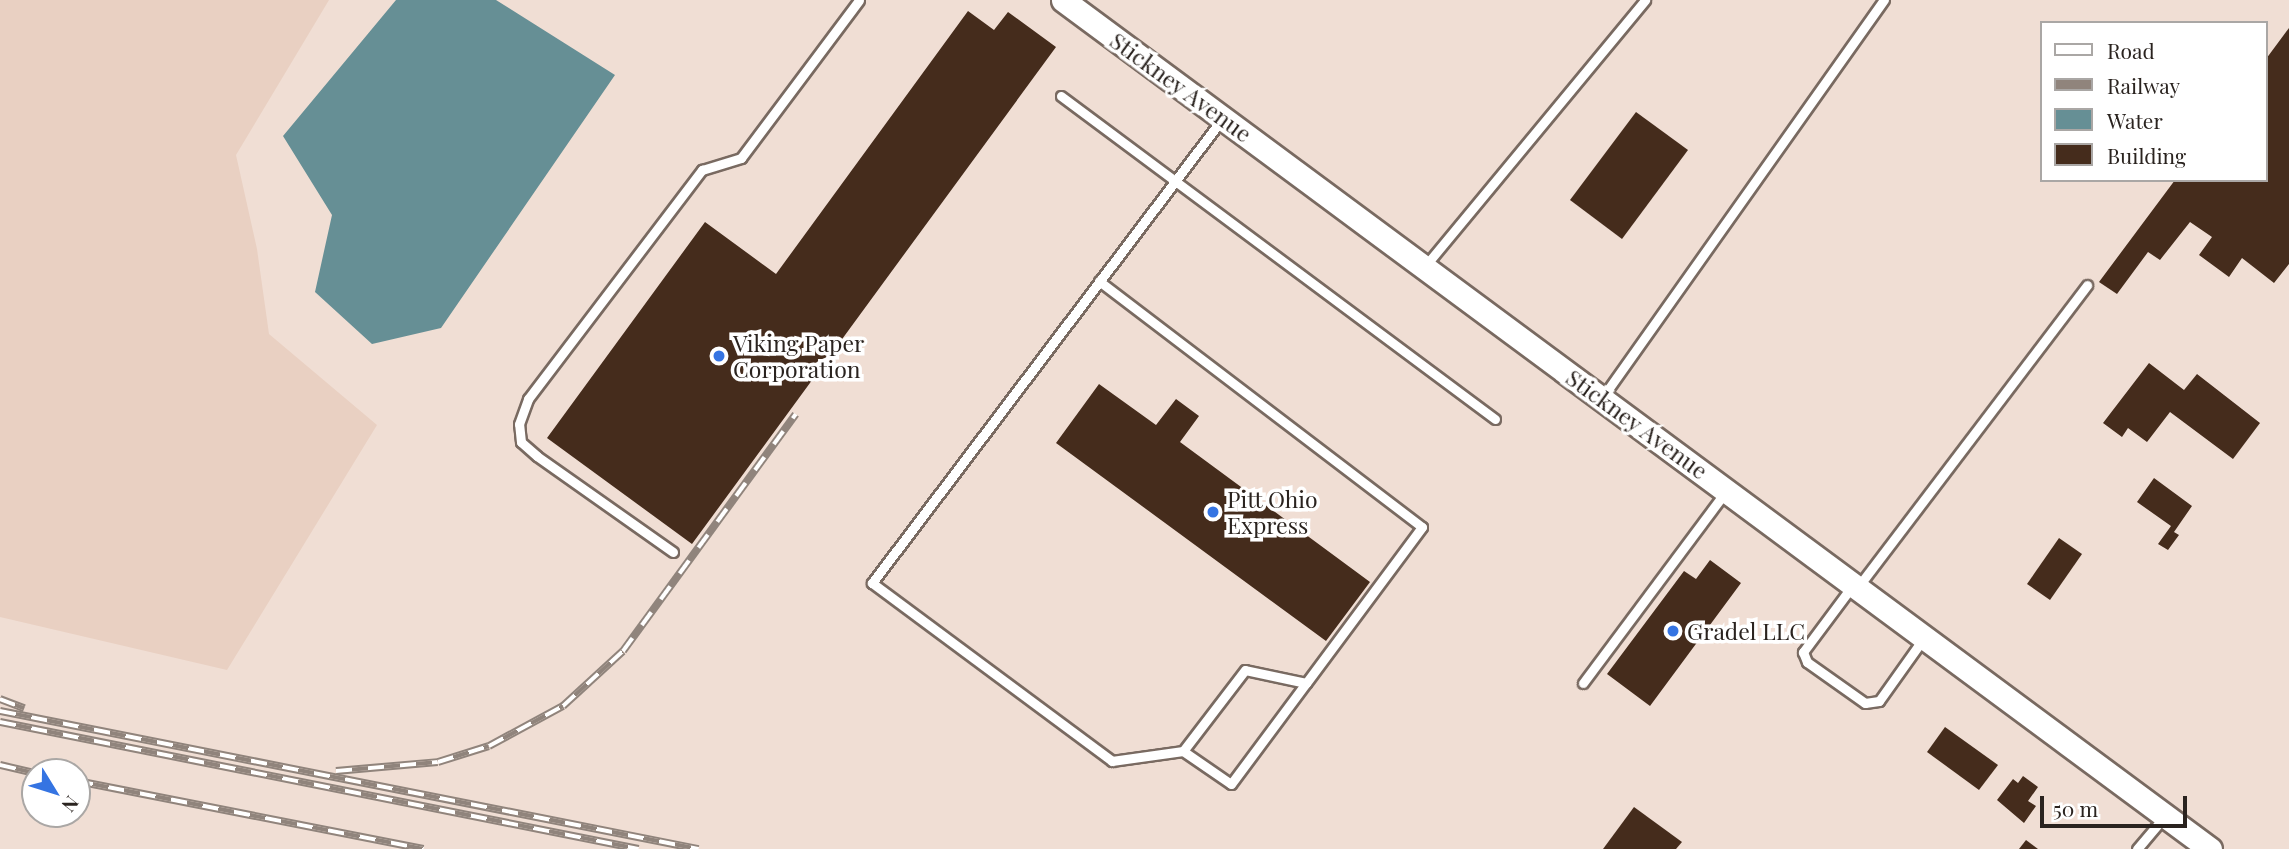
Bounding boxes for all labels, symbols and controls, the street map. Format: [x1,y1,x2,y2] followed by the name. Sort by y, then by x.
[2040,21,2268,182] legend
[1104,26,1258,148] street label: Stickney Avenue
[2107,36,2155,64] text: Road
[2107,71,2180,99] text: Railway
[2107,106,2163,134] text: Water
[2107,141,2186,169] text: Building
[733,329,864,383] place label: Viking Paper Corporation
[711,348,727,364] marker: Viking Paper Corporation
[1560,363,1714,485] street label: Stickney Avenue
[1227,485,1318,539] place label: Pitt Ohio Express
[1205,504,1221,520] marker: Pitt Ohio Express
[1687,617,1805,645] place label: Gradel LLC
[1665,623,1681,639] marker: Gradel LLC
[21,758,91,828] north arrow
[2044,782,2191,826] scale bar
[57,791,85,818] text: N
[2053,794,2098,822] text: 50 m

